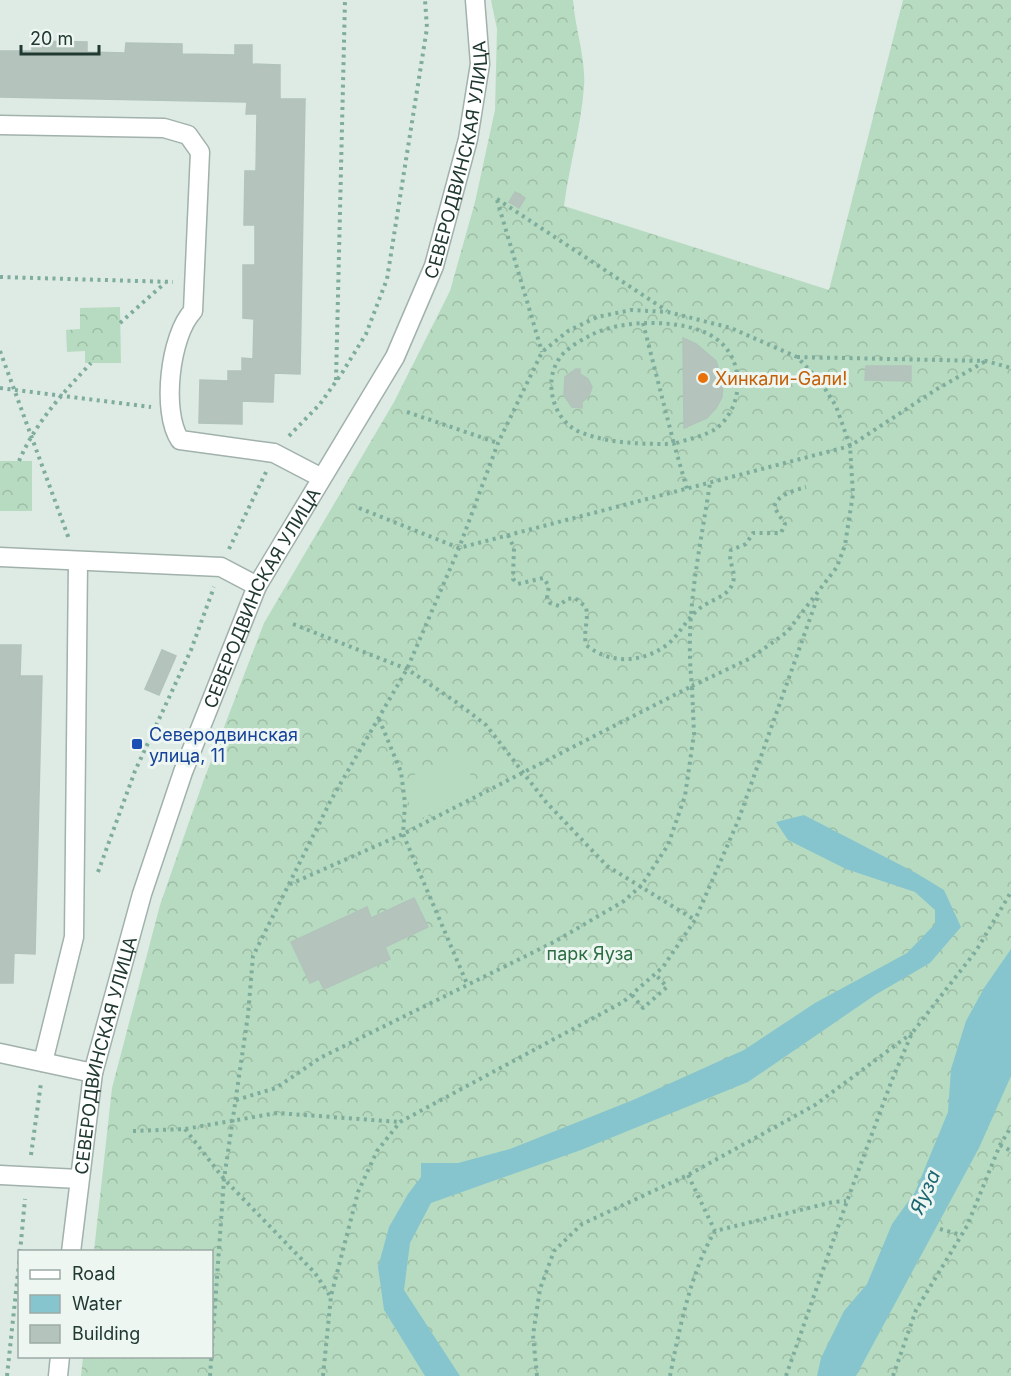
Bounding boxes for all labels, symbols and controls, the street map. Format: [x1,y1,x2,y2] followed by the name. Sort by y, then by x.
[21,18,99,56] scale bar
[30,28,73,49] text: 20 m
[419,40,491,282] street label: СЕВЕРОДВИНСКАЯ УЛИЦА
[715,368,847,389] place label: Хинкали-Gали!
[696,371,710,385] marker: Хинкали-Gали!
[199,484,324,711] street label: СЕВЕРОДВИНСКАЯ УЛИЦА
[149,724,298,766] place label: Северодвинская улица, 11
[130,737,144,751] marker: Северодвинская улица, 11
[70,934,140,1176] street label: СЕВЕРОДВИНСКАЯ УЛИЦА
[547,943,633,964] park label: парк Яуза
[904,1166,945,1219] water label: Яуза
[18,1250,213,1358] legend
[72,1263,115,1284] text: Road
[72,1293,122,1314] text: Water
[72,1323,140,1344] text: Building

